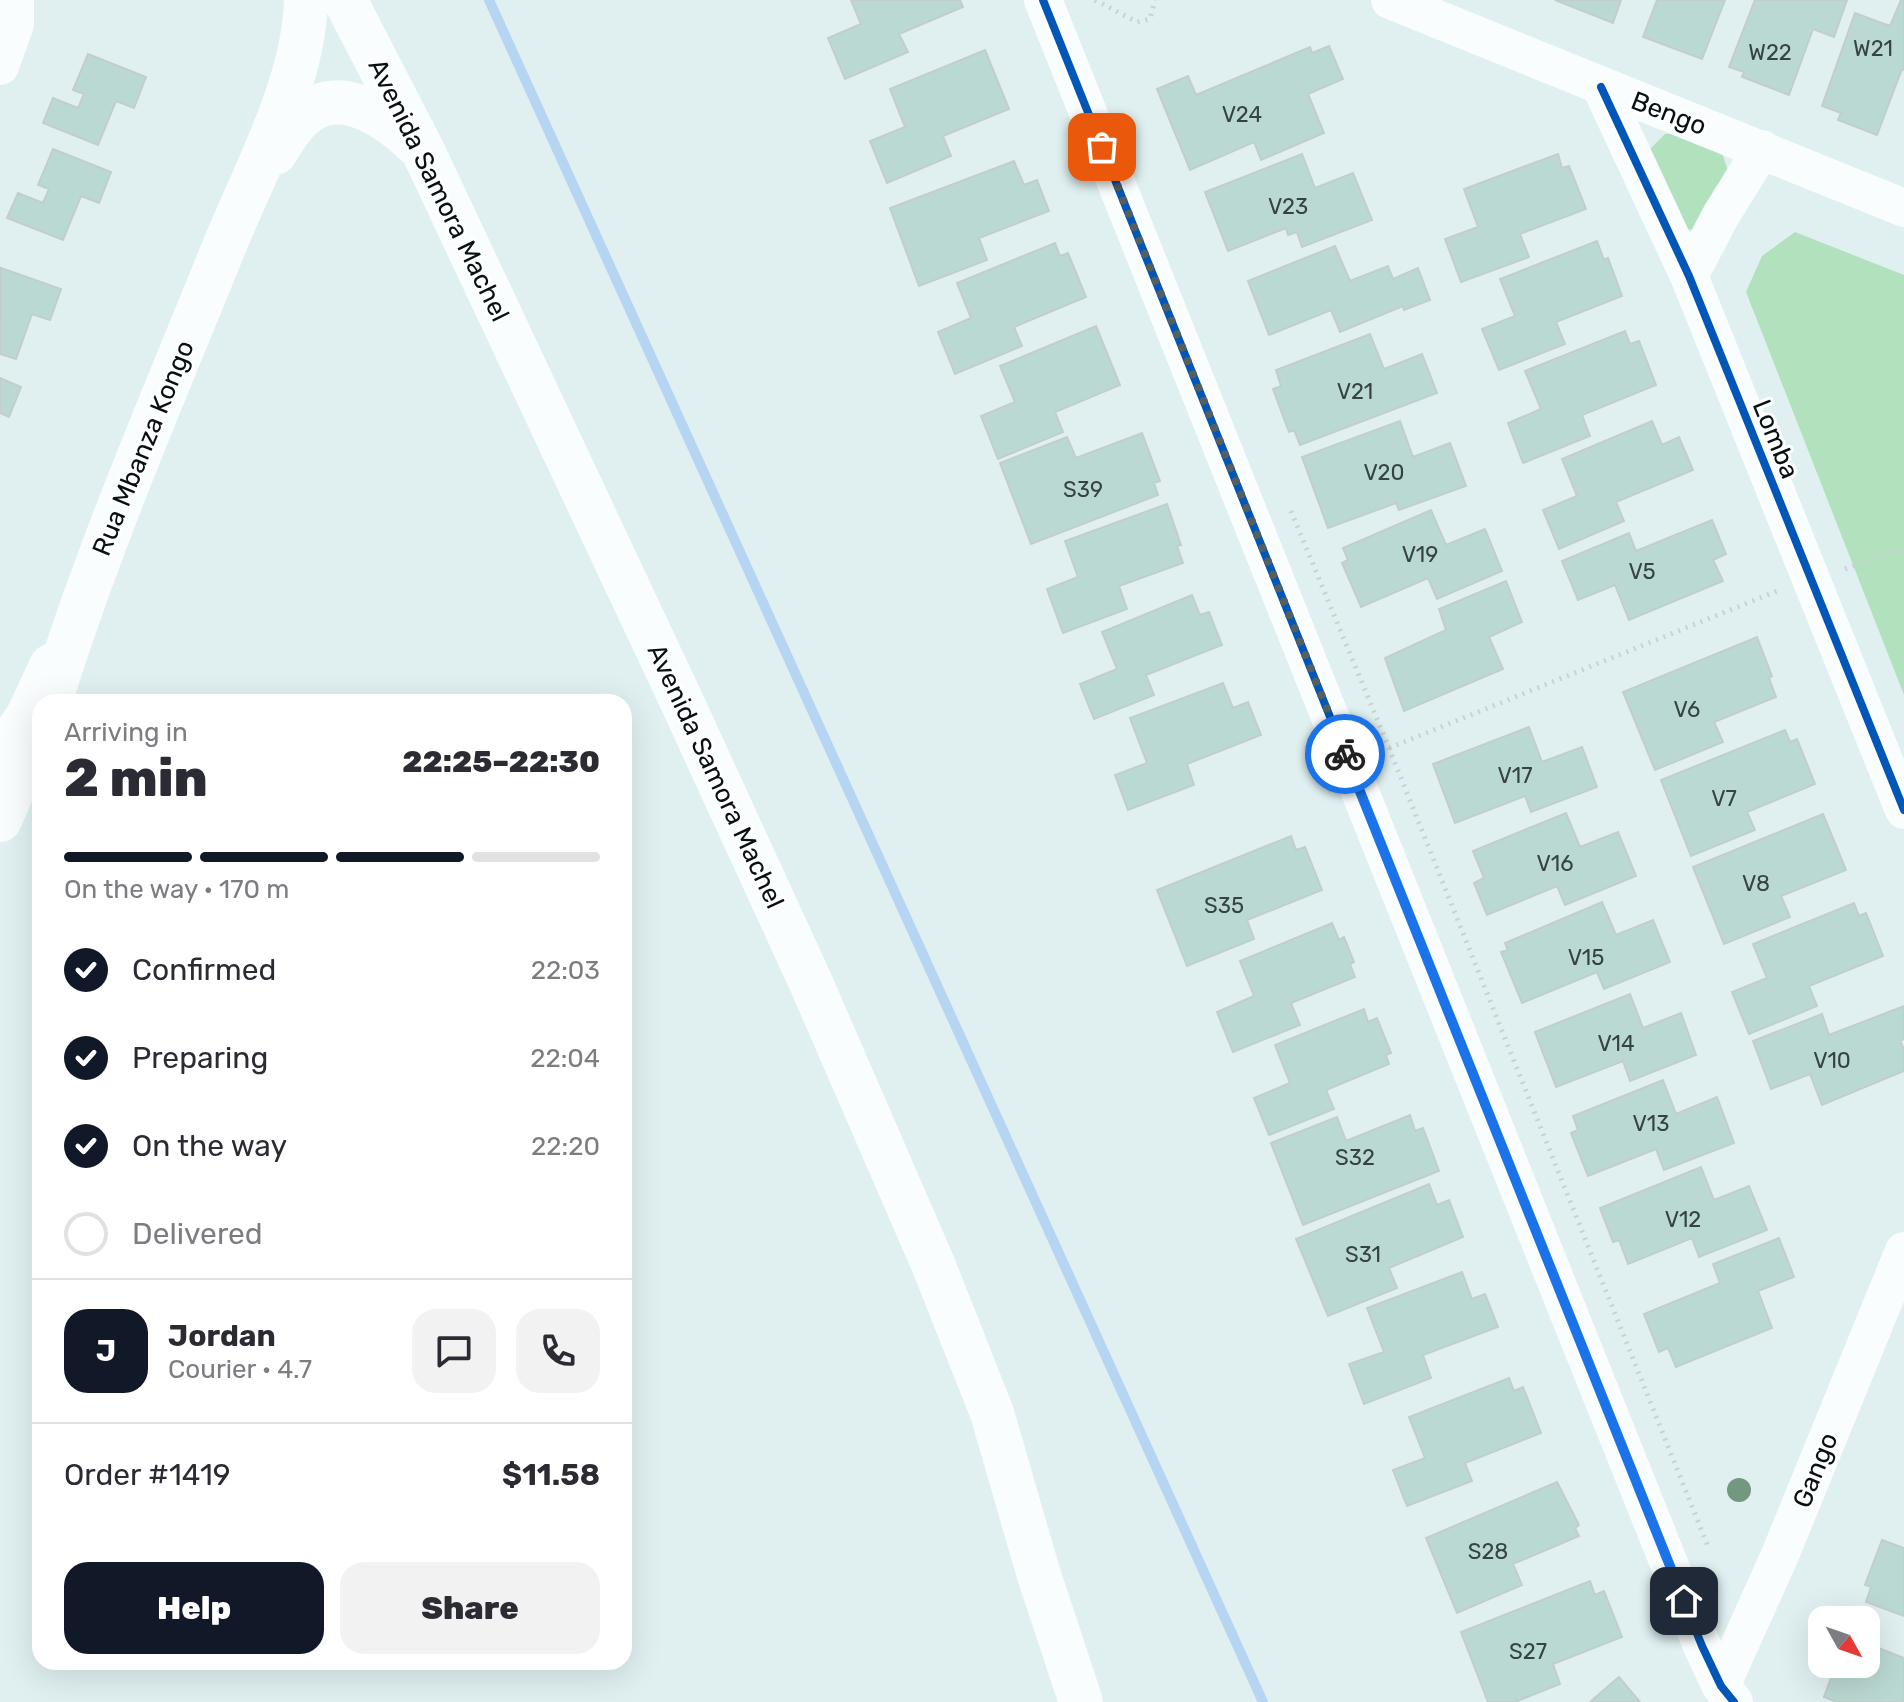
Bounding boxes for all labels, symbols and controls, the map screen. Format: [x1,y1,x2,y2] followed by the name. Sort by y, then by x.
[1853,35,1893,62] house number: W21
[1748,39,1792,66] house number: W22
[361,54,516,327] street label: Avenida Samora Machel
[1627,85,1711,142] street label: Bengo
[1222,101,1262,128] house number: V24
[1068,113,1136,181] pin
[1080,125,1124,169] icon: bag
[1268,193,1308,220] house number: V23
[86,336,201,560] street label: Rua Mbanza Kongo
[1337,378,1373,405] house number: V21
[1746,395,1805,483] street label: Lomba
[1364,459,1405,486] house number: V20
[1063,476,1103,503] house number: S39
[1402,541,1438,568] house number: V19
[1628,558,1656,585] house number: V5
[641,639,791,913] street label: Avenida Samora Machel
[1674,696,1700,723] house number: V6
[1305,714,1385,794] courier
[64,717,188,748] text: Arriving in
[1323,732,1367,776] icon: bike
[402,744,600,780] text: 22:25–22:30
[64,747,208,809] text: 2 min
[1498,762,1532,789] house number: V17
[1711,785,1737,812] house number: V7
[1537,850,1573,877] house number: V16
[1742,870,1770,897] house number: V8
[64,874,289,905] text: On the way · 170 m
[1204,892,1244,919] house number: S35
[1568,944,1604,971] house number: V15
[64,948,108,992] icon: check
[132,952,276,988] text: Confirmed
[531,955,600,986] text: 22:03
[1597,1030,1635,1057] house number: V14
[64,1036,108,1080] icon: check
[132,1040,268,1076] text: Preparing
[530,1043,600,1074] text: 22:04
[1813,1047,1851,1074] house number: V10
[1633,1110,1669,1137] house number: V13
[64,1124,108,1168] icon: check
[132,1128,287,1164] text: On the way
[531,1131,600,1162] text: 22:20
[1335,1144,1375,1171] house number: S32
[1665,1206,1701,1233] house number: V12
[132,1216,263,1252] text: Delivered
[1345,1241,1381,1268] house number: S31
[412,1309,496,1393] button: chat
[516,1309,600,1393] button: phone
[168,1318,276,1354] text: Jordan
[96,1333,116,1369] text: J
[168,1354,312,1385] text: Courier · 4.7
[1786,1428,1844,1512] street label: Gango
[64,1457,231,1493] text: Order #1419
[502,1457,600,1493] text: $11.58
[1468,1538,1508,1565] house number: S28
[64,1562,324,1654] button: Help
[340,1562,600,1654] button: Share
[1650,1567,1718,1635] pin
[1662,1579,1706,1623] icon: home
[1808,1606,1880,1678] north arrow
[1808,1606,1880,1678] map controls
[1509,1638,1547,1665] house number: S27

